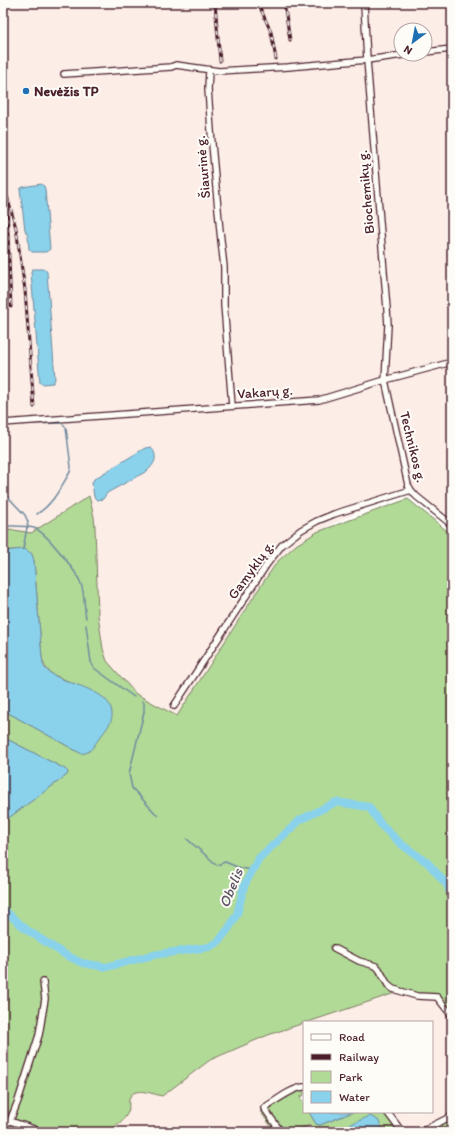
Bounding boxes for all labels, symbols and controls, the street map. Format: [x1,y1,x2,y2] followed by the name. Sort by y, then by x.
[393,22,433,62] north arrow
[401,43,415,58] text: N
[34,83,99,100] place label: Nevėžis TP
[21,86,31,96] marker: Nevėžis TP
[192,135,214,199] street label: Šiaurinė g.
[354,149,378,235] street label: Biochemikų g.
[237,382,293,402] street label: Vakarų g.
[396,410,430,484] street label: Technikos g.
[224,538,278,602] street label: Gamyklų g.
[215,865,247,910] water label: Obelis
[303,1021,433,1113] legend
[339,1030,365,1044] text: Road
[339,1050,379,1064] text: Railway
[339,1070,363,1084] text: Park
[339,1090,370,1104] text: Water

